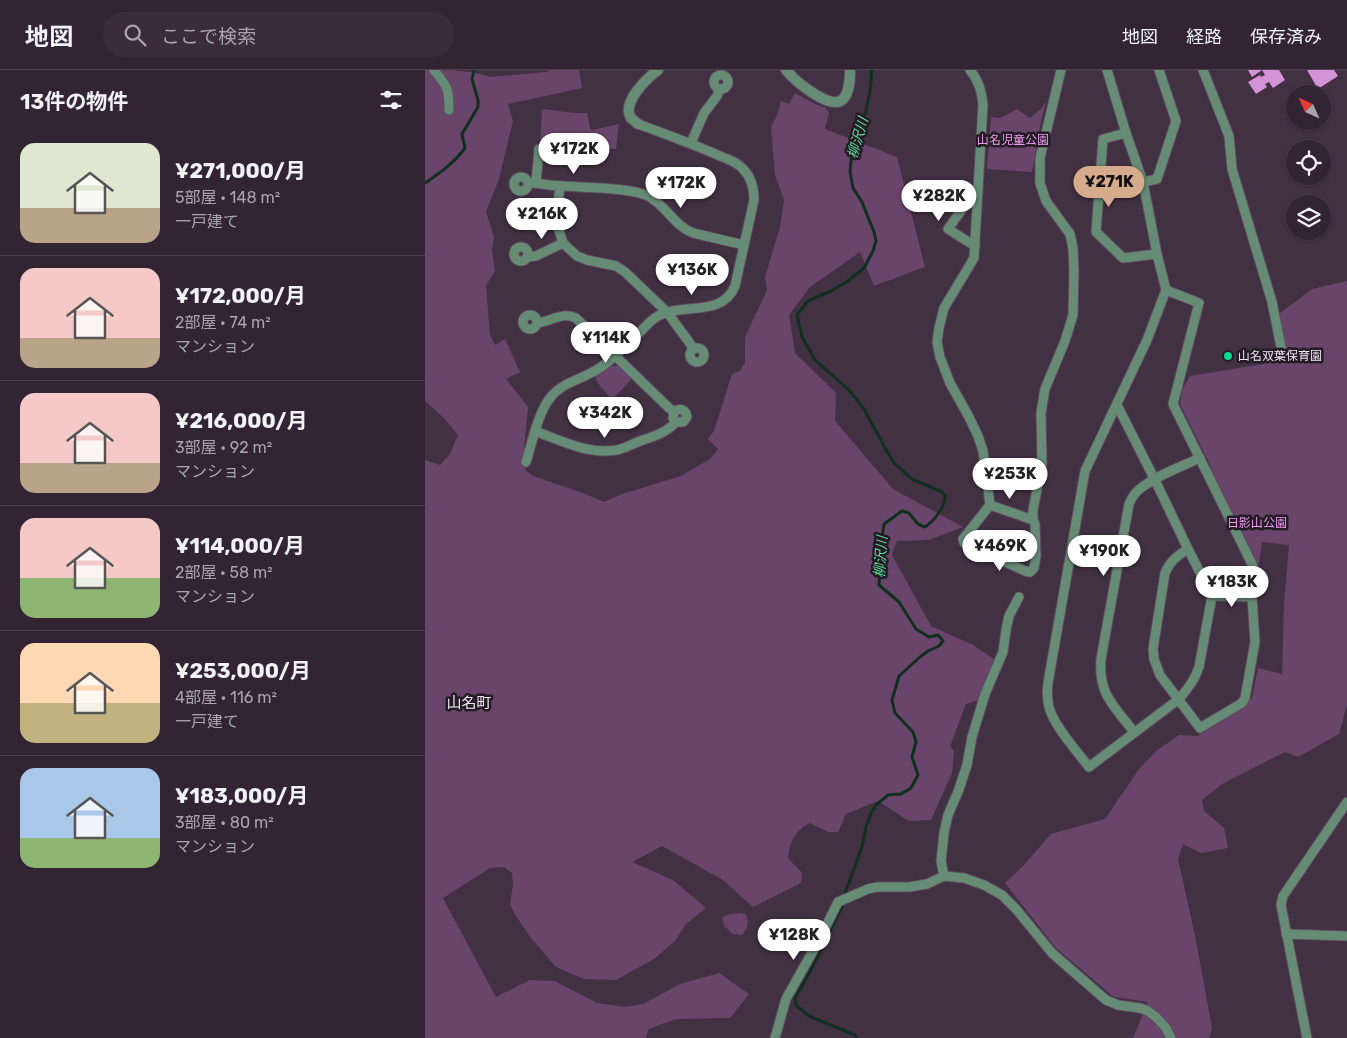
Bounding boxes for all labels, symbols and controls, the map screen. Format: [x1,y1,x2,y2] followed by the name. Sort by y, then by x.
[103,12,453,57] search box
[121,21,149,49] icon: search
[25,23,73,51] text: 地図
[161,25,256,48] text: ここで検索
[1122,26,1158,48] text: 地図
[1186,26,1222,48] text: 経路
[1250,26,1322,48] text: 保存済み
[1286,85,1331,130] north arrow
[1286,85,1331,240] map controls
[377,86,405,114] icon: filters
[20,89,128,114] text: 13件の物件
[844,114,873,161] water label: 柳沢川
[539,132,609,175] pin: ¥172K
[977,133,1049,147] park label: 山名児童公園
[549,139,599,158] text: ¥172K
[1286,140,1331,185] button: locate
[175,158,306,183] text: ¥271,000/月
[60,163,120,223] icon: home
[646,166,716,209] pin: ¥172K
[1074,166,1144,208] pin: ¥271K
[1084,172,1134,191] text: ¥271K
[656,173,706,192] text: ¥172K
[904,180,974,222] pin: ¥282K
[912,186,966,205] text: ¥282K
[175,188,280,207] text: 5部屋 · 148 m²
[1286,195,1331,240] button: layers
[507,198,577,240] pin: ¥216K
[517,204,567,223] text: ¥216K
[175,212,239,231] text: 一戸建て
[657,254,727,296] pin: ¥136K
[667,260,717,279] text: ¥136K
[175,283,306,308] text: ¥172,000/月
[60,288,120,348] icon: home
[175,313,271,332] text: 2部屋 · 74 m²
[571,322,641,364] pin: ¥114K
[582,328,630,347] text: ¥114K
[175,337,255,356] text: マンション
[1238,349,1322,363] place label: 山名双葉保育園
[1222,350,1234,362] marker: 山名双葉保育園
[570,396,640,439] pin: ¥342K
[578,403,632,422] text: ¥342K
[175,408,307,433] text: ¥216,000/月
[60,413,120,473] icon: home
[175,438,272,457] text: 3部屋 · 92 m²
[975,458,1045,500] pin: ¥253K
[175,462,255,481] text: マンション
[984,464,1036,483] text: ¥253K
[1227,516,1287,530] park label: 日影山公園
[965,530,1035,572] pin: ¥469K
[175,533,305,558] text: ¥114,000/月
[871,533,891,579] water label: 柳沢川
[1069,534,1139,577] pin: ¥190K
[973,536,1027,555] text: ¥469K
[60,538,120,598] icon: home
[1079,541,1129,560] text: ¥190K
[175,563,273,582] text: 2部屋 · 58 m²
[1197,566,1267,608] pin: ¥183K
[1207,572,1257,591] text: ¥183K
[175,587,255,606] text: マンション
[175,658,311,683] text: ¥253,000/月
[60,663,120,723] icon: home
[175,688,277,707] text: 4部屋 · 116 m²
[446,694,492,712] district label: 山名町
[175,712,239,731] text: 一戸建て
[175,783,308,808] text: ¥183,000/月
[60,788,120,848] icon: home
[175,813,274,832] text: 3部屋 · 80 m²
[175,837,255,856] text: マンション
[759,918,829,961] pin: ¥128K
[769,925,819,944] text: ¥128K

